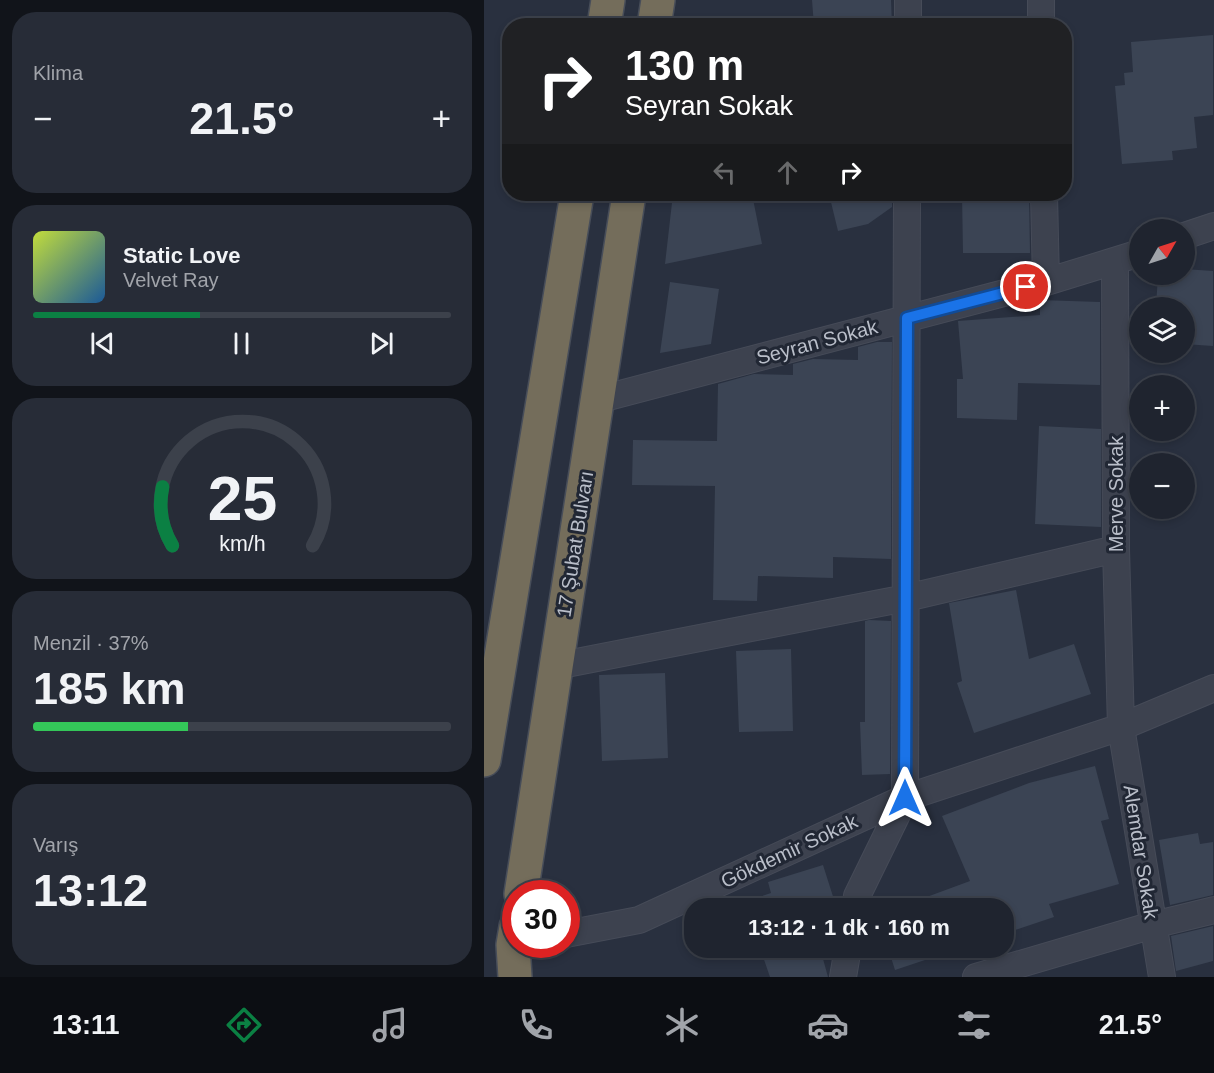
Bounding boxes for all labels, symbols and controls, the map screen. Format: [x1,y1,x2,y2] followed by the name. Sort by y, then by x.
[526,42,604,120] icon: right
[625,42,744,89] text: 130 m
[33,62,83,84] text: Klima
[625,91,793,121] text: Seyran Sokak
[189,93,295,144] text: 21.5°
[33,100,52,137] text: −
[432,100,451,137] text: +
[708,156,741,189] icon: left
[771,156,804,189] icon: ahead
[834,156,867,189] icon: right
[1129,219,1195,285] north arrow
[1129,219,1195,519] map controls
[123,243,240,268] text: Static Love
[1000,261,1051,312] pin
[123,269,219,291] text: Velvet Ray
[1009,270,1042,303] icon: arrive
[1129,297,1195,363] button: layers
[754,315,881,369] street label: Seyran Sokak
[86,327,119,360] icon: previous
[225,327,258,360] icon: pause
[365,327,398,360] icon: next
[1129,375,1195,441] button: +
[1105,435,1127,552] street label: Merve Sokak
[1129,453,1195,519] button: −
[207,464,277,533] text: 25
[553,469,597,619] street label: 17 Şubat Bulvarı
[219,532,265,556] text: km/h
[33,632,149,654] text: Menzil · 37%
[33,663,186,714] text: 185 km
[873,766,937,830] position arrow
[1120,783,1163,922] street label: Alemdar Sokak
[717,809,862,892] street label: Gökdemir Sokak
[33,834,78,856] text: Varış
[33,865,148,916] text: 13:12
[502,880,580,958] speed limit sign: 30
[748,915,950,940] text: 13:12 · 1 dk · 160 m
[223,1004,265,1046] icon: directions
[369,1004,411,1046] icon: music
[515,1004,557,1046] icon: phone
[661,1004,703,1046] icon: climate
[807,1004,849,1046] icon: car
[953,1004,995,1046] icon: filters
[52,1010,120,1040] text: 13:11
[1099,1010,1162,1040] text: 21.5°

